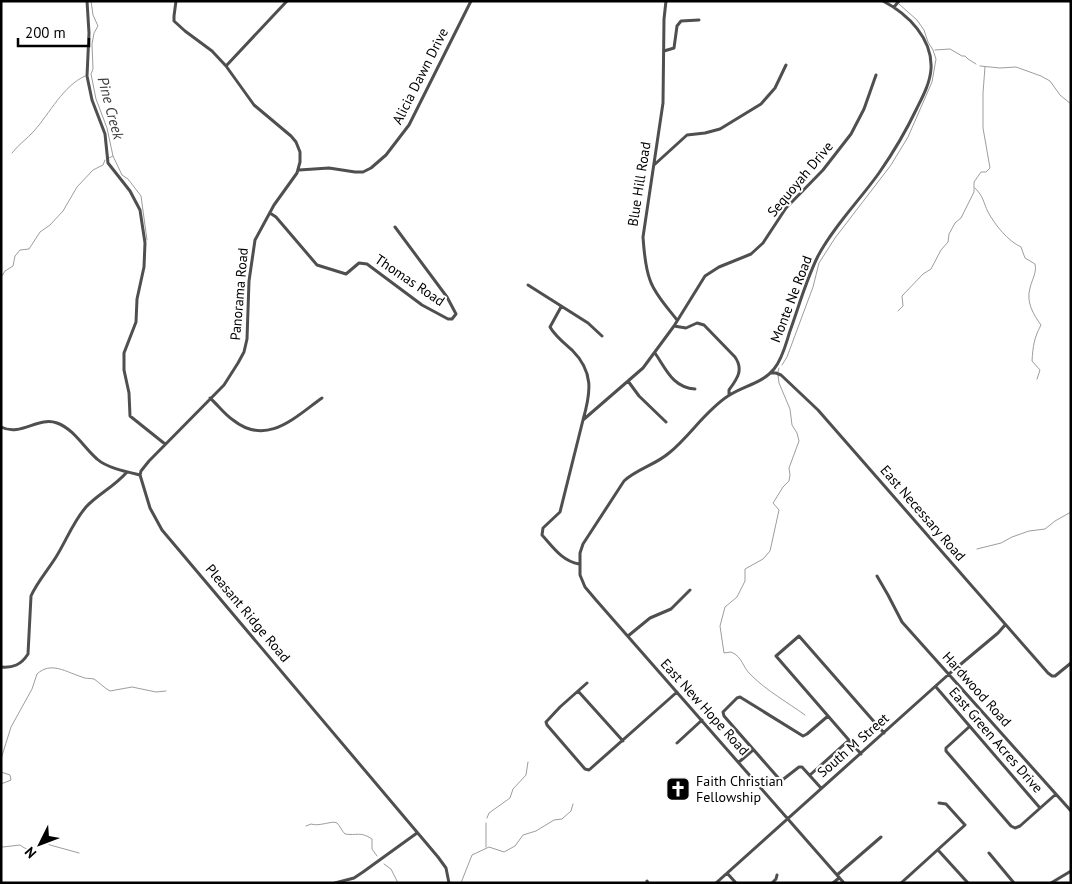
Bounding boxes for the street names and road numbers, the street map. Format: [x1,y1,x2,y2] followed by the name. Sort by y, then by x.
[388,25,452,127] street label: Alicia Dawn Drive
[763,138,837,220] street label: Sequoyah Drive
[623,140,655,228] street label: Blue Hill Road
[226,247,252,341] street label: Panorama Road
[372,250,448,310] street label: Thomas Road
[766,253,816,345] street label: Monte Ne Road
[876,461,970,565] street label: East Necessary Road
[202,560,294,666] street label: Pleasant Ridge Road
[939,648,1015,730] street label: Hardwood Road
[657,655,753,759] street label: East New Hope Road
[945,683,1047,797] street label: East Green Acres Drive
[813,709,893,781] street label: South M Street

